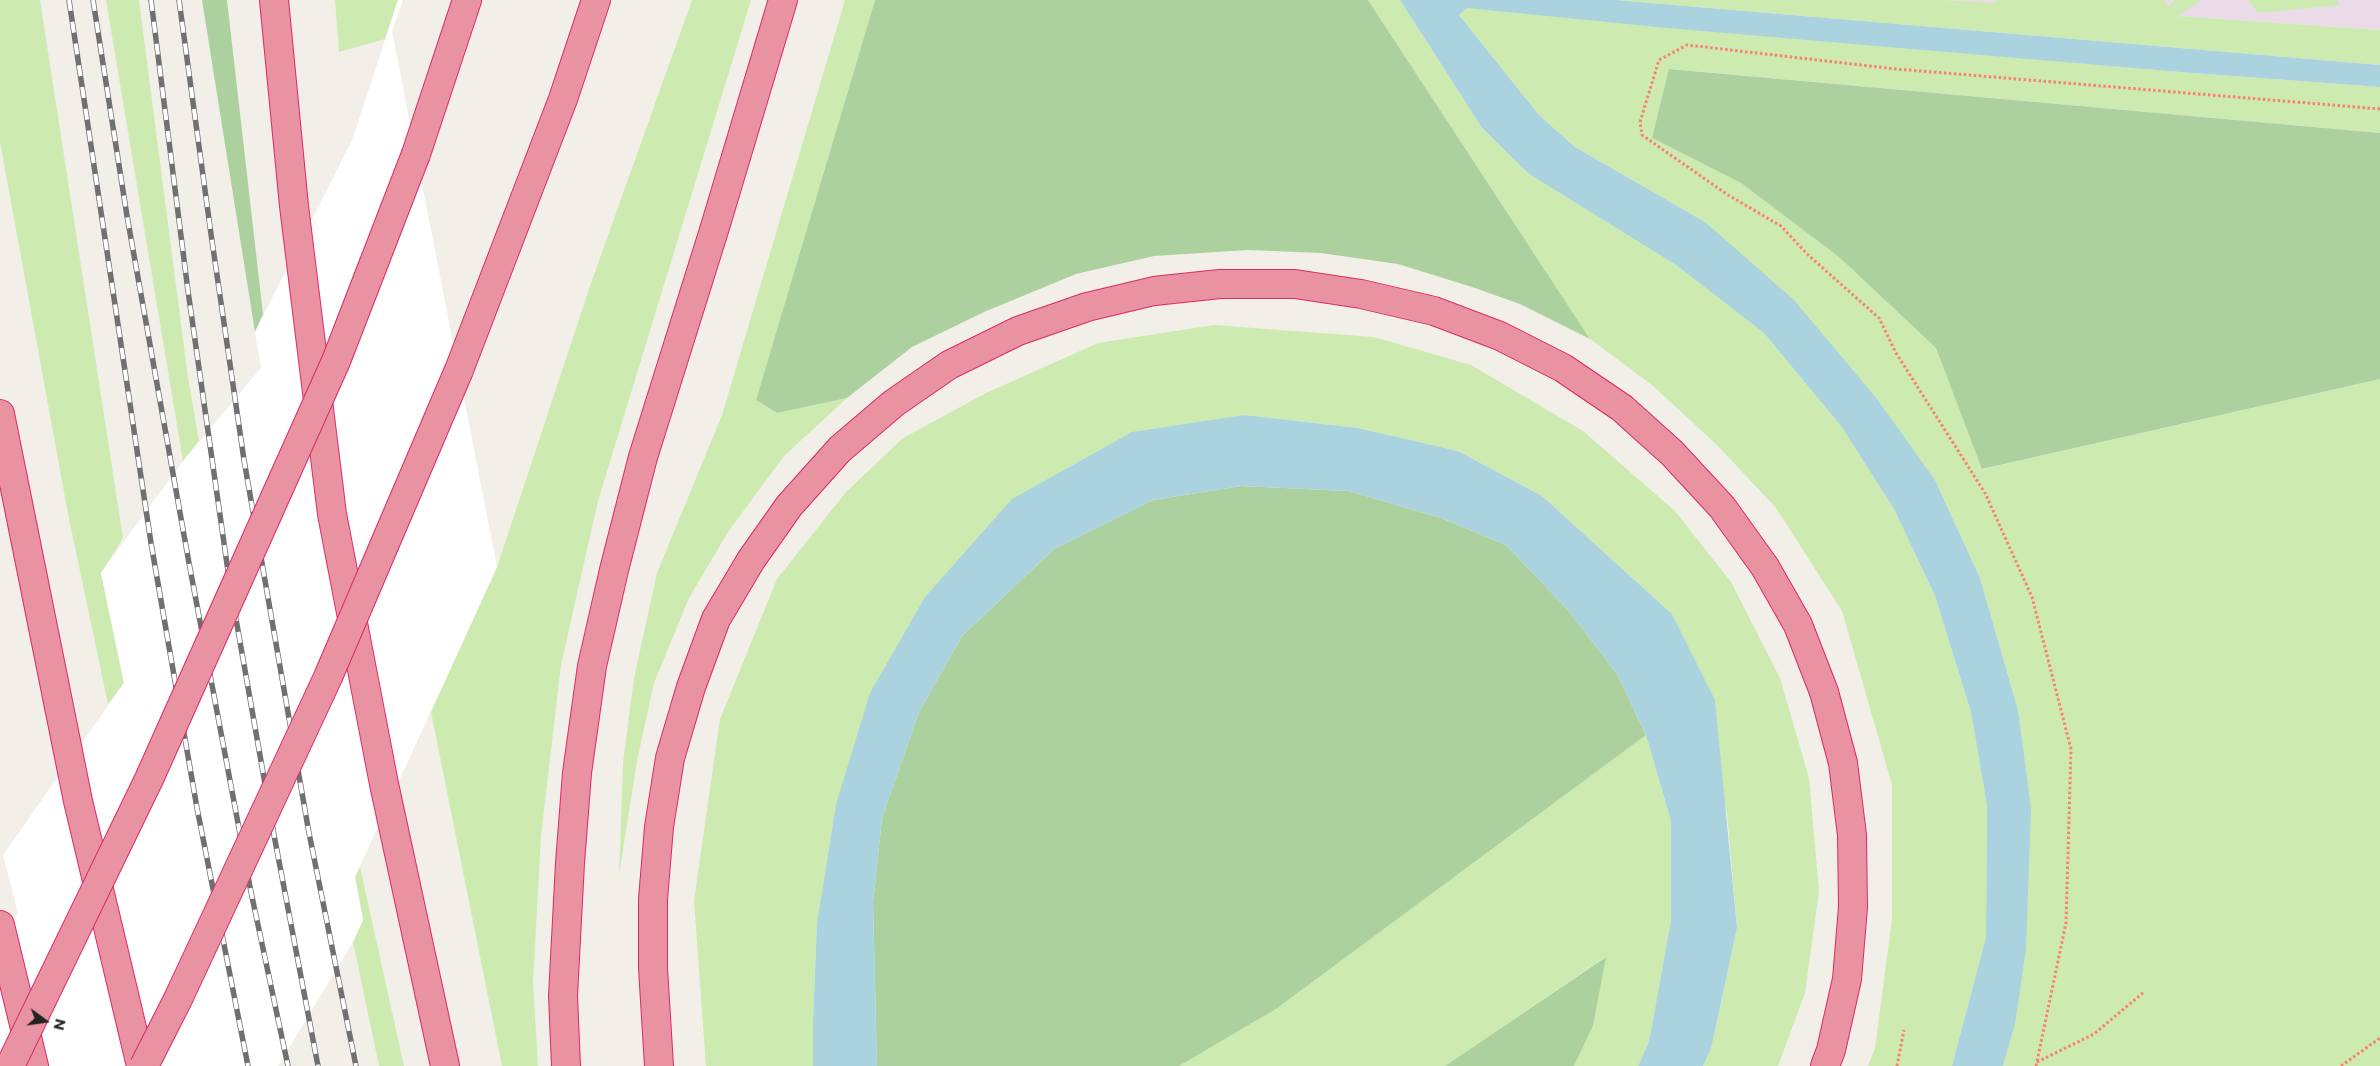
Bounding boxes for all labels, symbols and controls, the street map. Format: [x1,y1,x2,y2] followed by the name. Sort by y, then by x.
[20,996,70,1046] north arrow
[49,1017,70,1032] text: N

